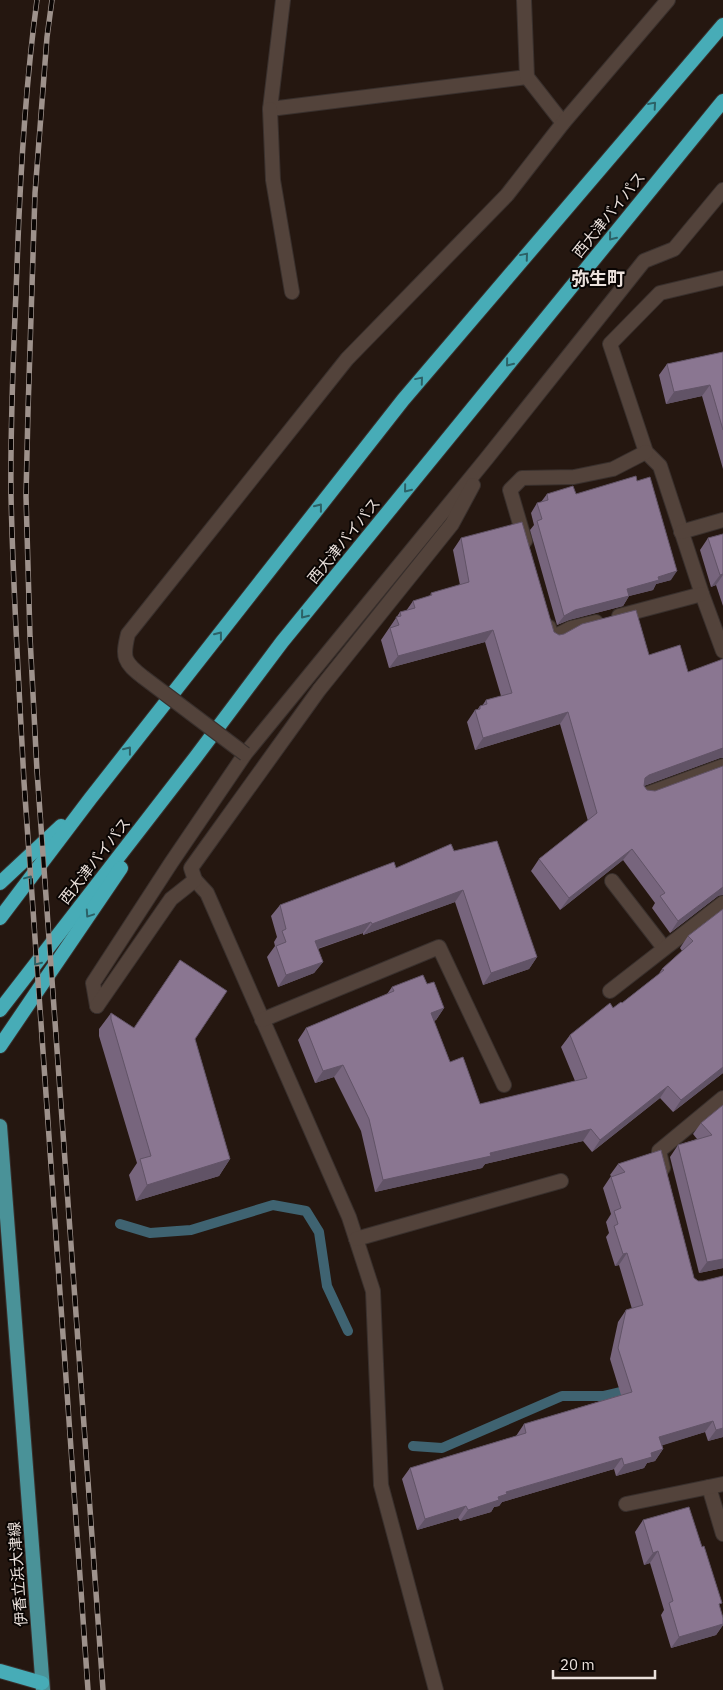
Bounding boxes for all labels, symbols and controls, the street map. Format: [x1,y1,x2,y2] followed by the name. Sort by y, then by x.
[647,102,656,111] one-way arrow
[568,168,649,261] street label: 西大津バイパス
[609,231,617,240] one-way arrow
[519,253,528,262] one-way arrow
[571,267,625,290] district label: 弥生町
[507,357,515,366] one-way arrow
[414,376,423,385] one-way arrow
[404,483,412,492] one-way arrow
[303,494,384,587] street label: 西大津バイパス
[313,504,321,513] one-way arrow
[302,609,310,618] one-way arrow
[213,632,221,641] one-way arrow
[123,747,131,756] one-way arrow
[55,814,134,908] street label: 西大津バイパス
[24,876,32,885] one-way arrow
[86,909,96,918] one-way arrow
[34,956,42,965] one-way arrow
[4,1521,31,1627] street label: 伊香立浜大津線
[553,1648,656,1680] scale bar
[560,1655,595,1674] text: 20 m

